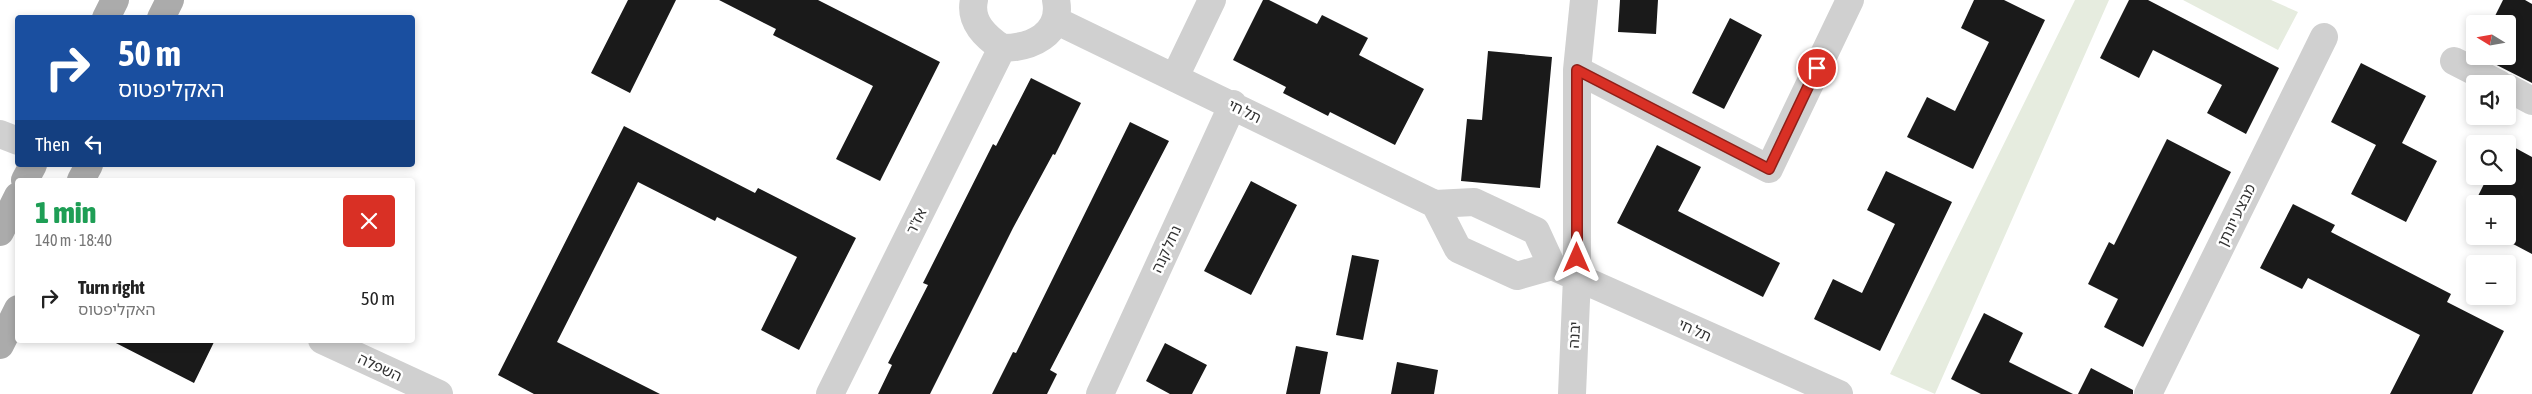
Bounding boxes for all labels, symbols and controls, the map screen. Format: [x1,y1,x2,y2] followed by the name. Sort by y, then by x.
[2466,15,2516,65] north arrow
[2466,15,2516,305] map controls
[118,33,181,73] text: 50 m
[35,35,100,100] icon: right
[1796,47,1838,89] pin
[1803,54,1831,82] icon: arrive
[2466,75,2516,125] button: sound
[118,76,225,102] text: האקליפטוס
[1226,96,1264,126] street label: תל חי
[80,130,108,158] icon: left
[35,133,70,155] text: Then
[2466,135,2516,185] button: search
[2214,181,2259,249] street label: מבצע יונתן
[35,195,96,229] text: 1 min
[343,195,395,247] button: close
[2466,195,2516,245] button: +
[902,205,930,237] street label: אז"ר
[1148,223,1184,275] street label: נחל קנה
[35,231,112,249] text: 140 m · 18:40
[1550,231,1602,283] position arrow
[2466,255,2516,305] button: −
[78,276,145,298] text: Turn right
[35,284,63,312] icon: right
[361,287,395,309] text: 50 m
[78,300,155,318] text: האקליפטוס
[1676,315,1714,345] street label: תל חי
[1565,321,1583,349] street label: יבנה
[355,349,405,385] street label: השפלה

